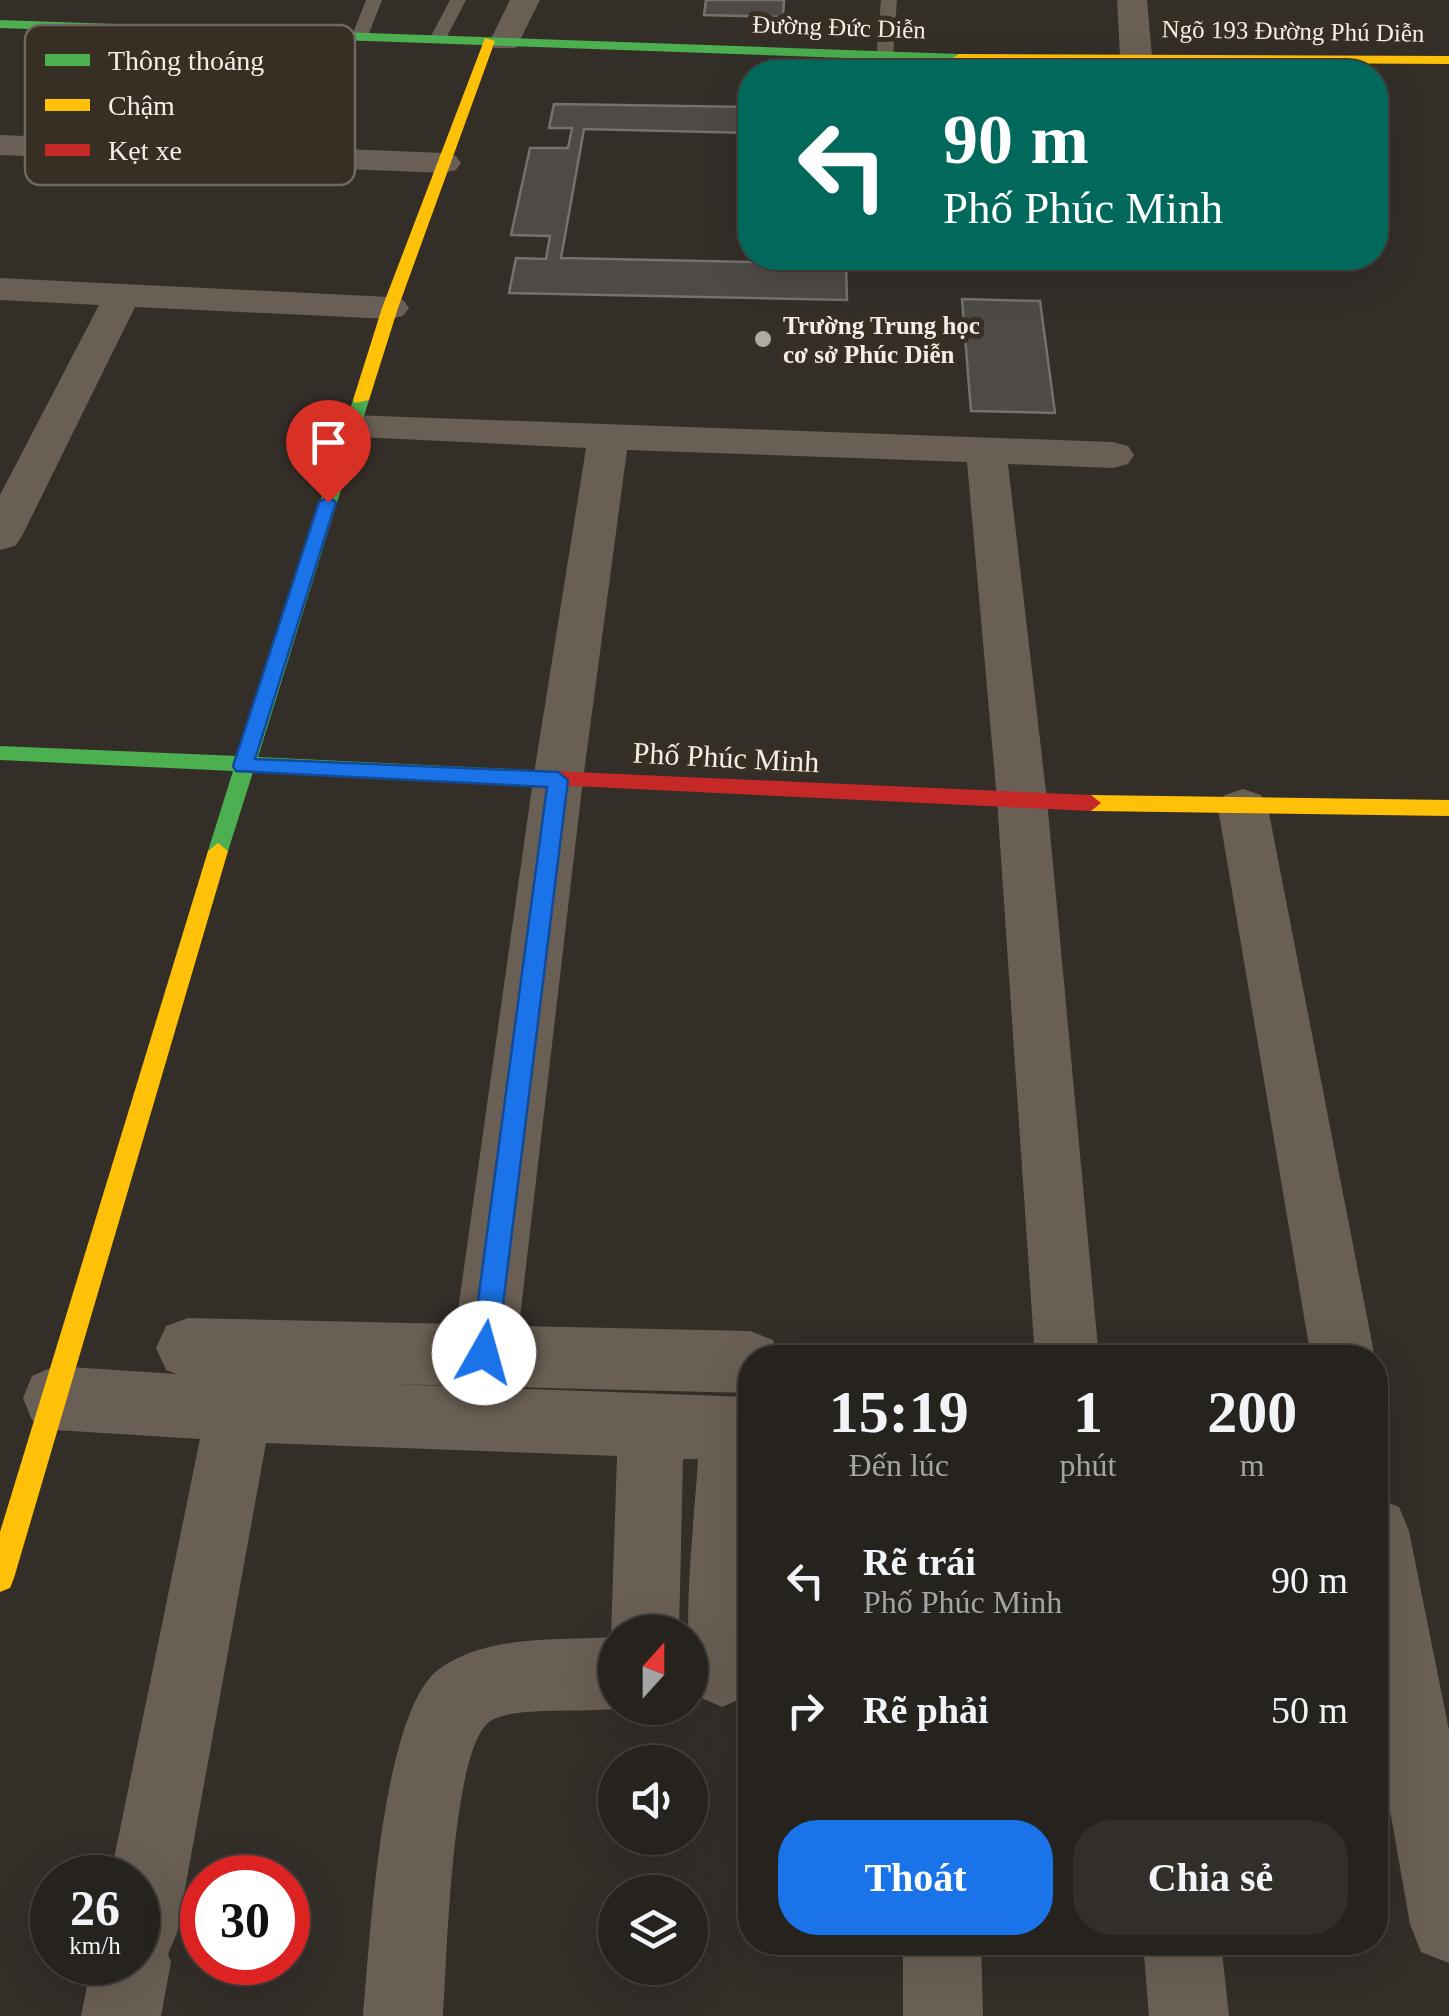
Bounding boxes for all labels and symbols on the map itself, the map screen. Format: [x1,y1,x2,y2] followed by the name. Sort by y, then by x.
[752,10,927,44] street label: Đường Đức Diễn
[1161,15,1425,47] street label: Ngõ 193 Đường Phú Diễn
[25,25,355,185] legend
[108,45,264,76] text: Thông thoáng
[108,90,175,121] text: Chậm
[108,135,182,166] text: Kẹt xe
[783,312,980,368] place label: Trường Trung học cơ sở Phúc Diễn
[752,328,774,350] marker: Trường Trung học cơ sở Phúc Diễn
[286,400,371,503] pin
[632,736,820,778] street label: Phố Phúc Minh
[432,1301,536,1405] position arrow
[598,1615,708,1725] north arrow
[180,1855,310,1985] speed limit sign: 30

